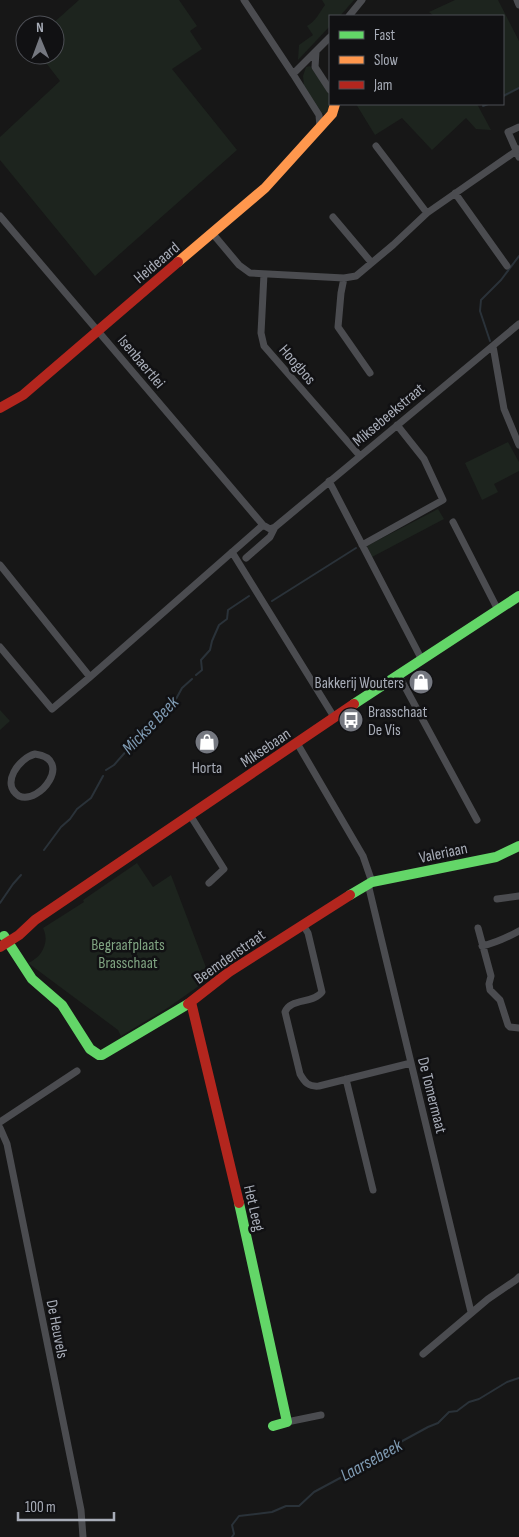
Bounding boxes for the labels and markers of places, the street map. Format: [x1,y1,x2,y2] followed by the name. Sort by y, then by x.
[408,669,434,695] shop icon: Bakkerij Wouters
[315,674,404,693] place label: Bakkerij Wouters
[368,703,427,740] place label: Brasschaat De Vis
[338,707,364,733] bus stop icon: Brasschaat De Vis
[194,729,220,755] shop icon: Horta
[192,759,222,778] place label: Horta

